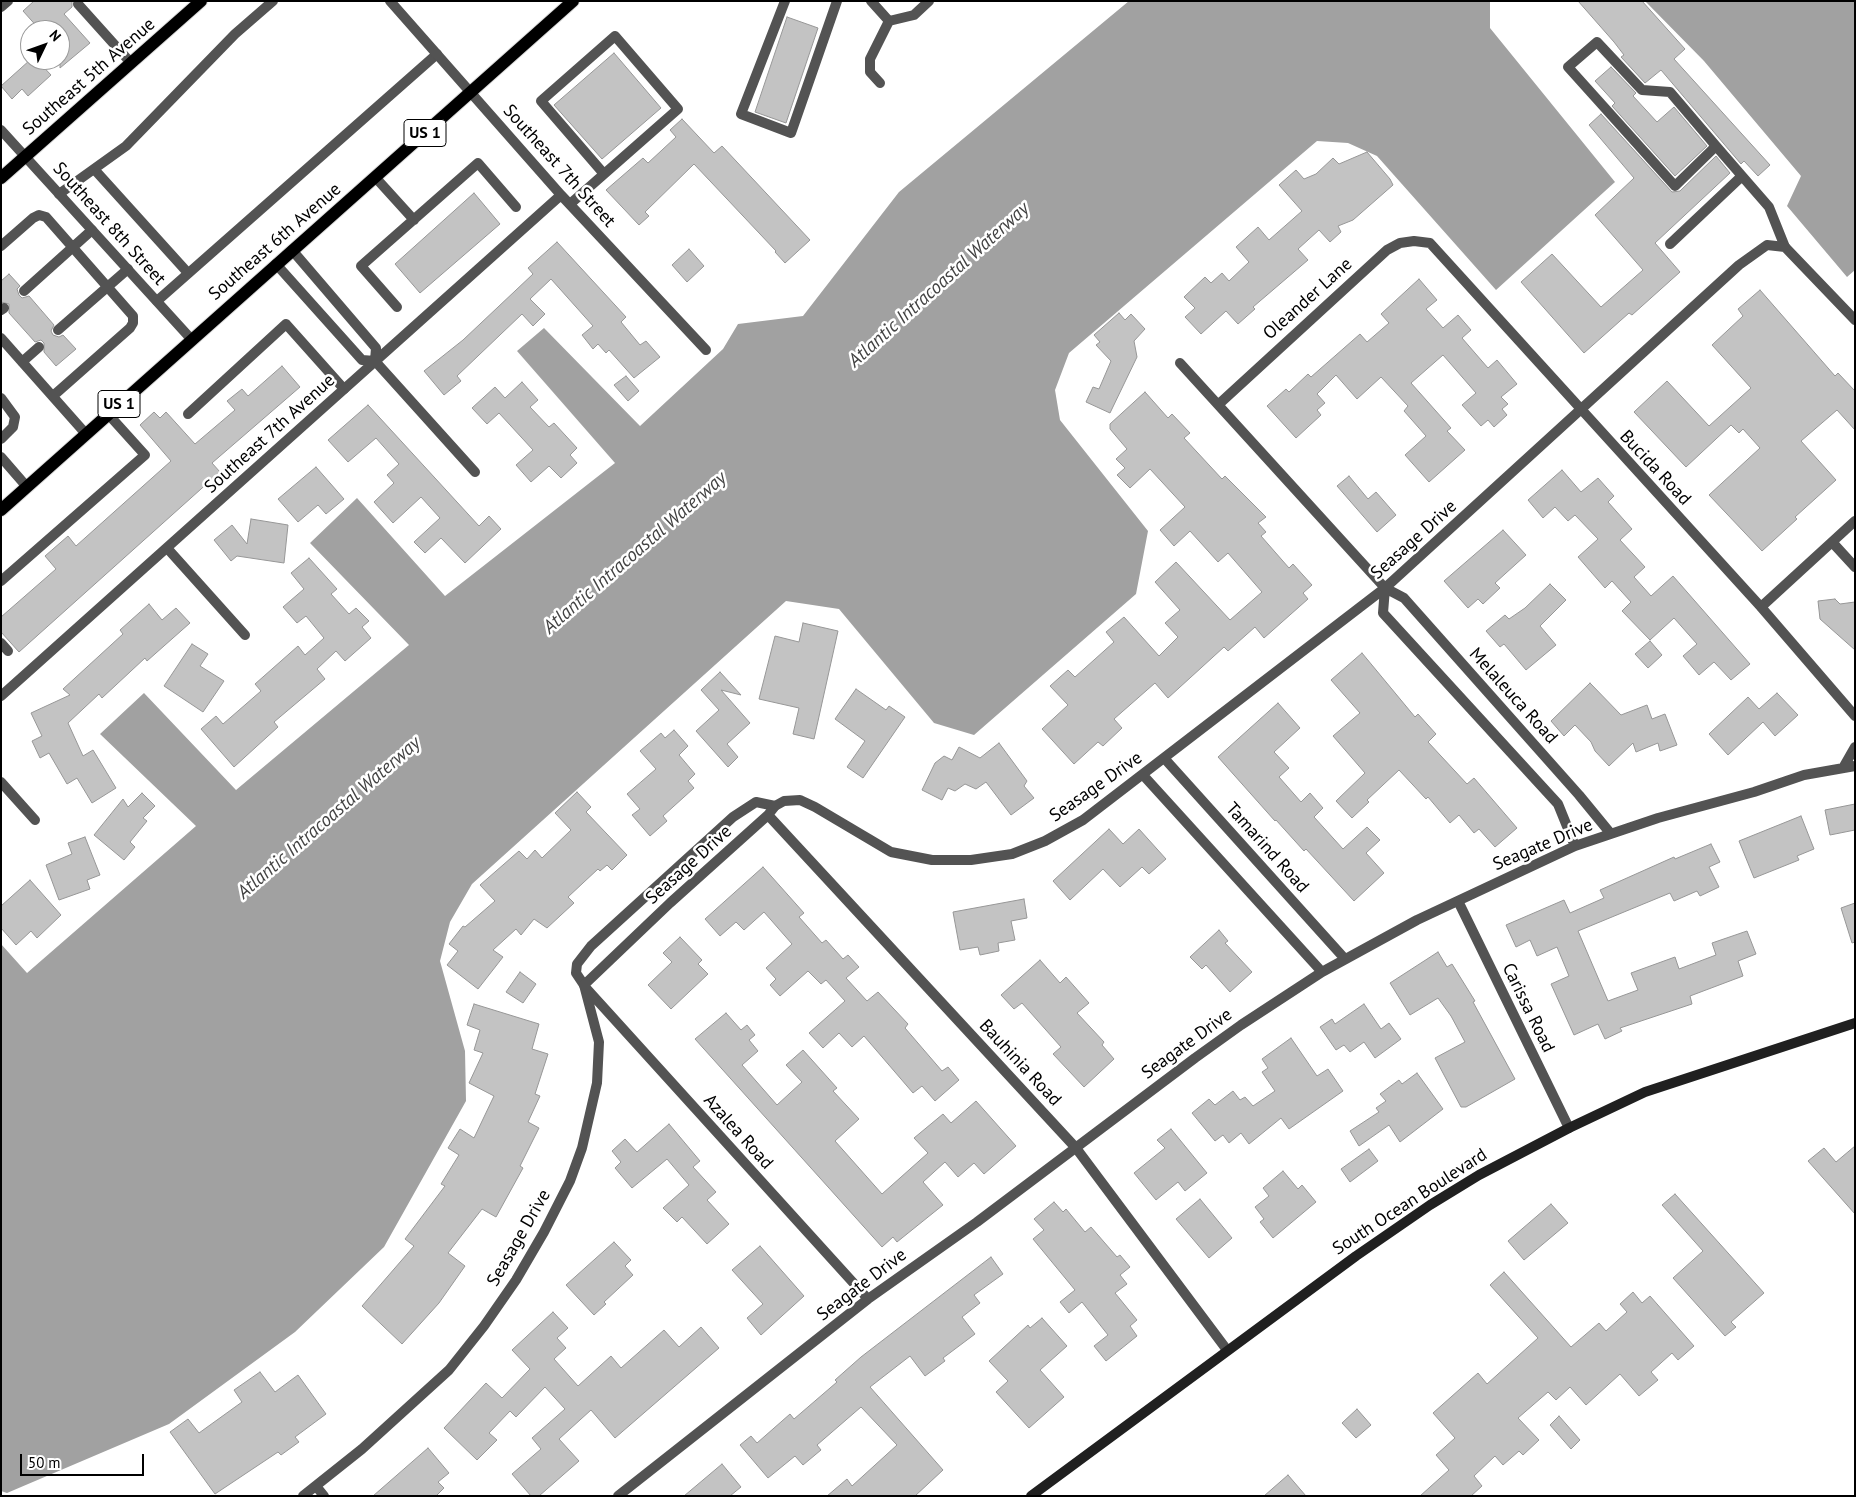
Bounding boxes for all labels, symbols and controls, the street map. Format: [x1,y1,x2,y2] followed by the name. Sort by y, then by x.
[18,14,160,140] street label: Southeast 5th Avenue
[20,20,70,70] north arrow
[46,26,65,45] text: N
[498,100,620,232] street label: Southeast 7th Street
[404,120,446,146] road number: US 1
[48,158,170,290] street label: Southeast 8th Street
[204,179,346,305] street label: Southeast 6th Avenue
[844,198,1034,372] water label: Atlantic Intracoastal Waterway
[1259,253,1357,345] street label: Oleander Lane
[200,370,340,498] street label: Southeast 7th Avenue
[98,390,140,418] road number: US 1
[1615,426,1695,510] street label: Bucida Road
[539,467,731,639] water label: Atlantic Intracoastal Waterway
[1367,496,1461,584] street label: Seasage Drive
[1464,644,1562,748] street label: Melaleuca Road
[233,732,425,904] water label: Atlantic Intracoastal Waterway
[1046,747,1146,827] street label: Seasage Drive
[1221,798,1313,898] street label: Tamarind Road
[1490,814,1596,876] street label: Seagate Drive
[642,821,736,909] street label: Seasage Drive
[1497,960,1559,1056] street label: Carissa Road
[1138,1004,1236,1084] street label: Seagate Drive
[974,1015,1066,1111] street label: Bauhinia Road
[699,1090,777,1174] street label: Azalea Road
[1329,1144,1491,1260] street label: South Ocean Boulevard
[483,1186,555,1290] street label: Seasage Drive
[813,1244,911,1326] street label: Seagate Drive
[22,1444,146,1476] scale bar
[28,1453,61,1472] text: 50 m

